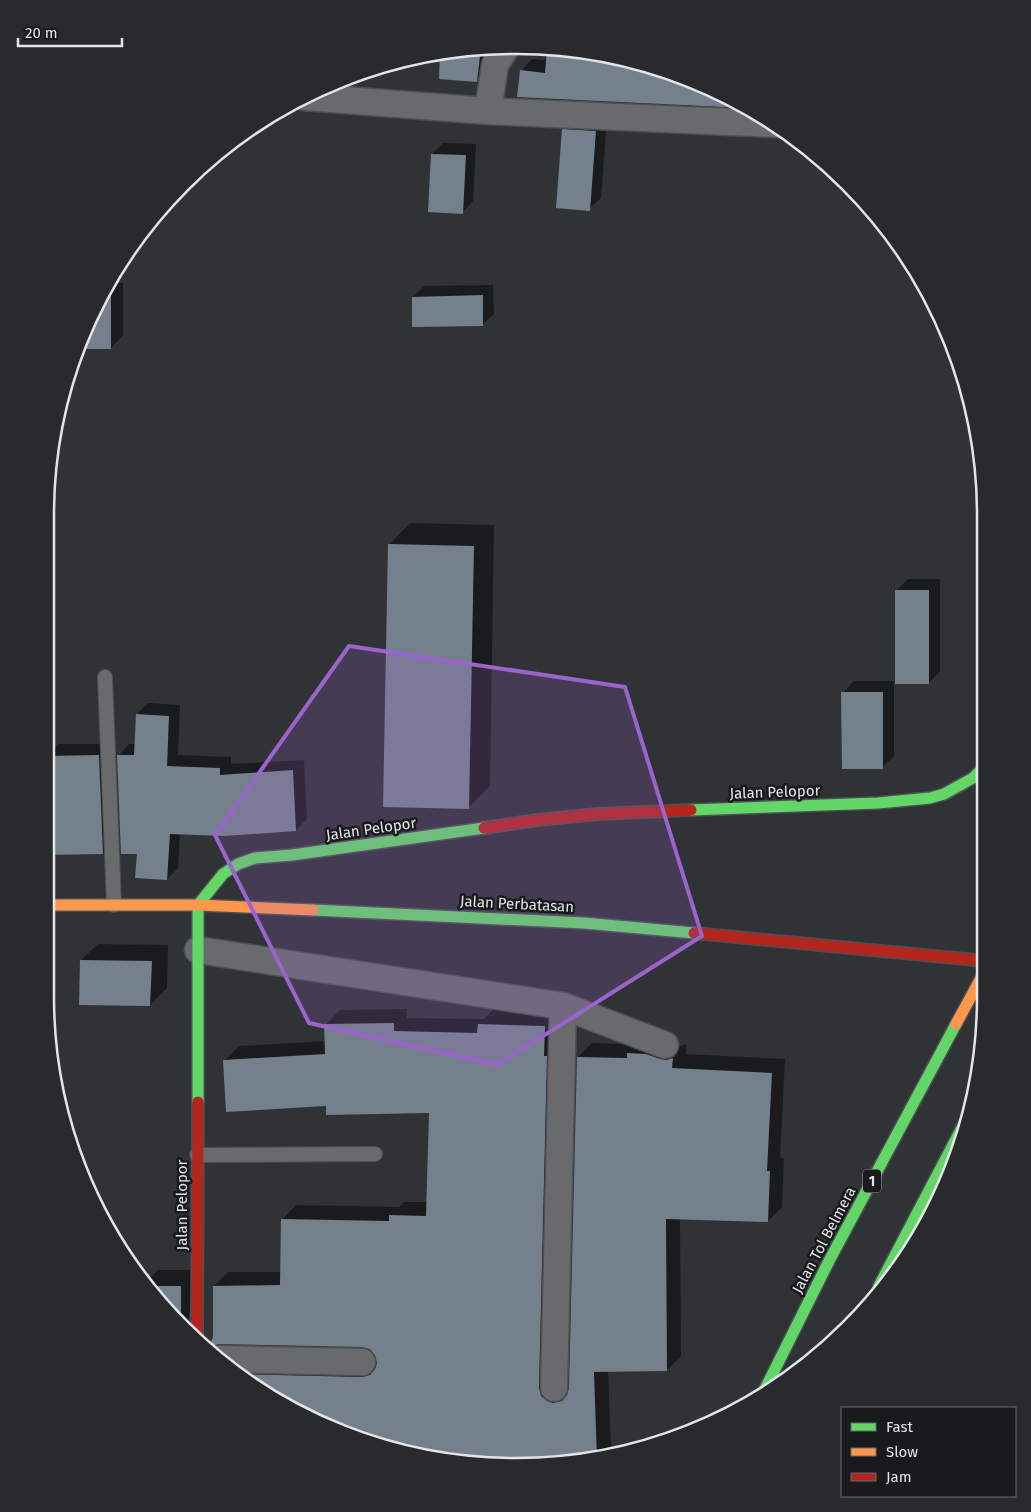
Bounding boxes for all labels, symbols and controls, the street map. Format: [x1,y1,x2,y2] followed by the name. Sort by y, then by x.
[18,15,121,47] scale bar
[25,24,58,42] text: 20 m
[729,781,821,803] street label: Jalan Pelopor
[325,814,417,844] street label: Jalan Pelopor
[460,892,574,916] street label: Jalan Perbatasan
[173,1159,191,1250] street label: Jalan Pelopor
[863,1170,881,1192] road number: 1
[788,1184,860,1296] street label: Jalan Tol Belmera
[841,1407,1016,1497] legend
[886,1418,913,1436] text: Fast
[886,1443,918,1461] text: Slow
[886,1468,912,1486] text: Jam

